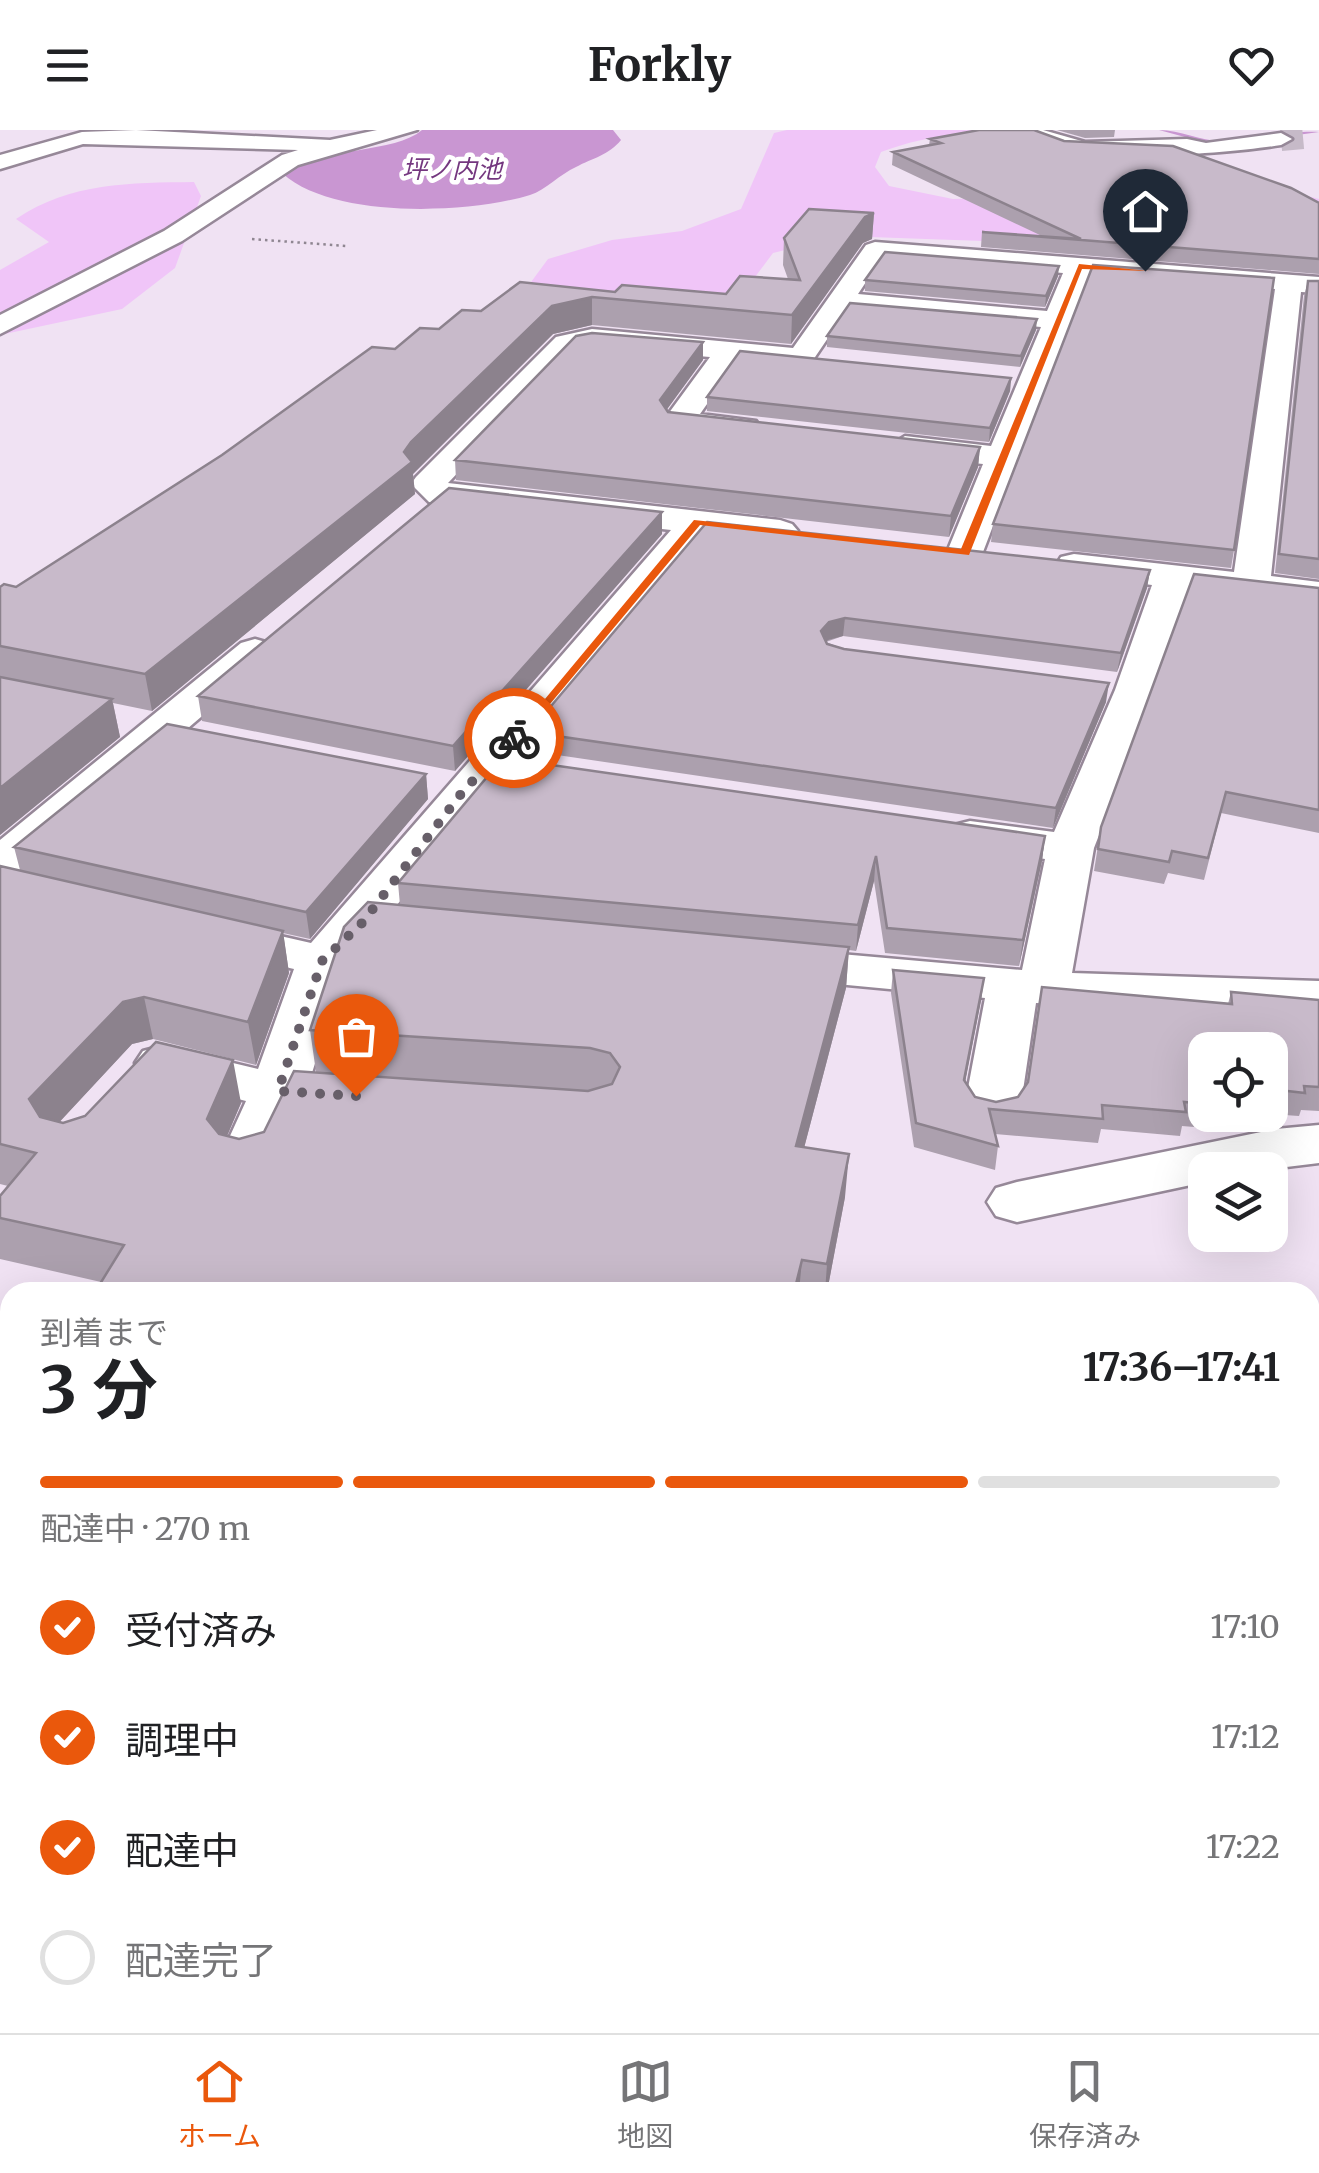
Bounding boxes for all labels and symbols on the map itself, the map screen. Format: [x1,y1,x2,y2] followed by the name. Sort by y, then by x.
[402,153,505,185] water label: 坪ノ内池
[1103,169,1188,272] pin
[464,688,564,788] courier
[314,994,399,1097] pin

